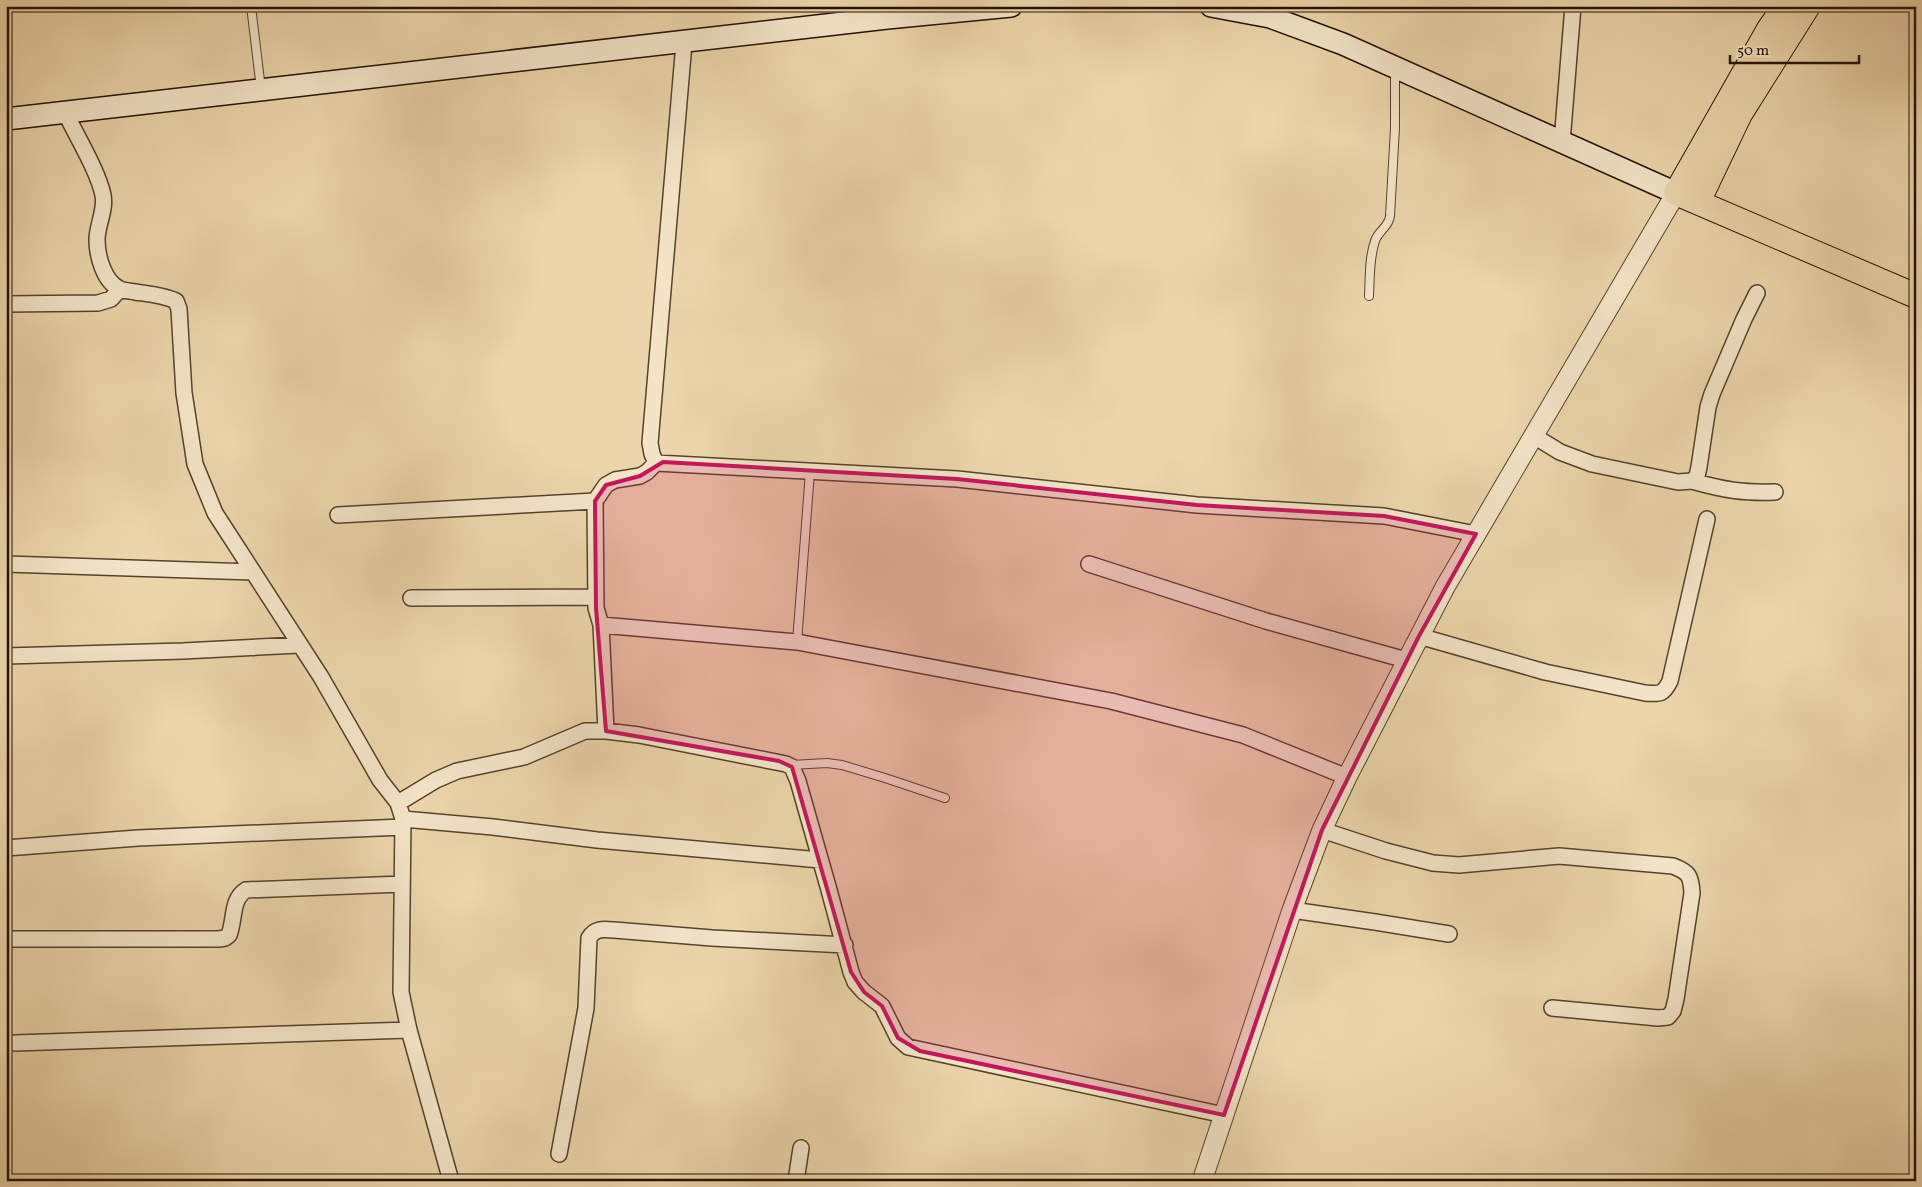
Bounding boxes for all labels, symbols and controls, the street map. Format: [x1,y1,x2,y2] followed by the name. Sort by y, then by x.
[1730,32,1858,64] scale bar
[1737,41,1769,62] text: 50 m

